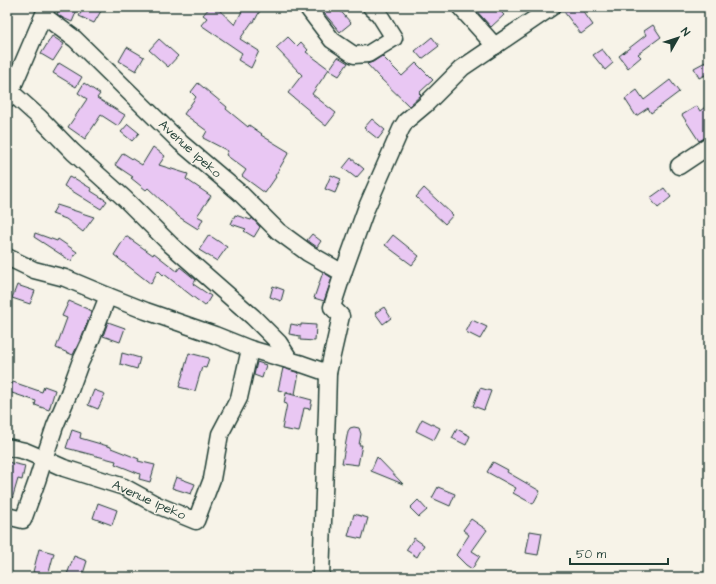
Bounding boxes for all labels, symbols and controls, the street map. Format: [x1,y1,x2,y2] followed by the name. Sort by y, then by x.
[658,18,698,58] north arrow
[677,25,693,39] text: N
[155,116,226,183] street label: Avenue Ipeko
[109,476,189,525] street label: Avenue Ipeko
[570,540,668,566] scale bar
[576,546,607,563] text: 50 m

